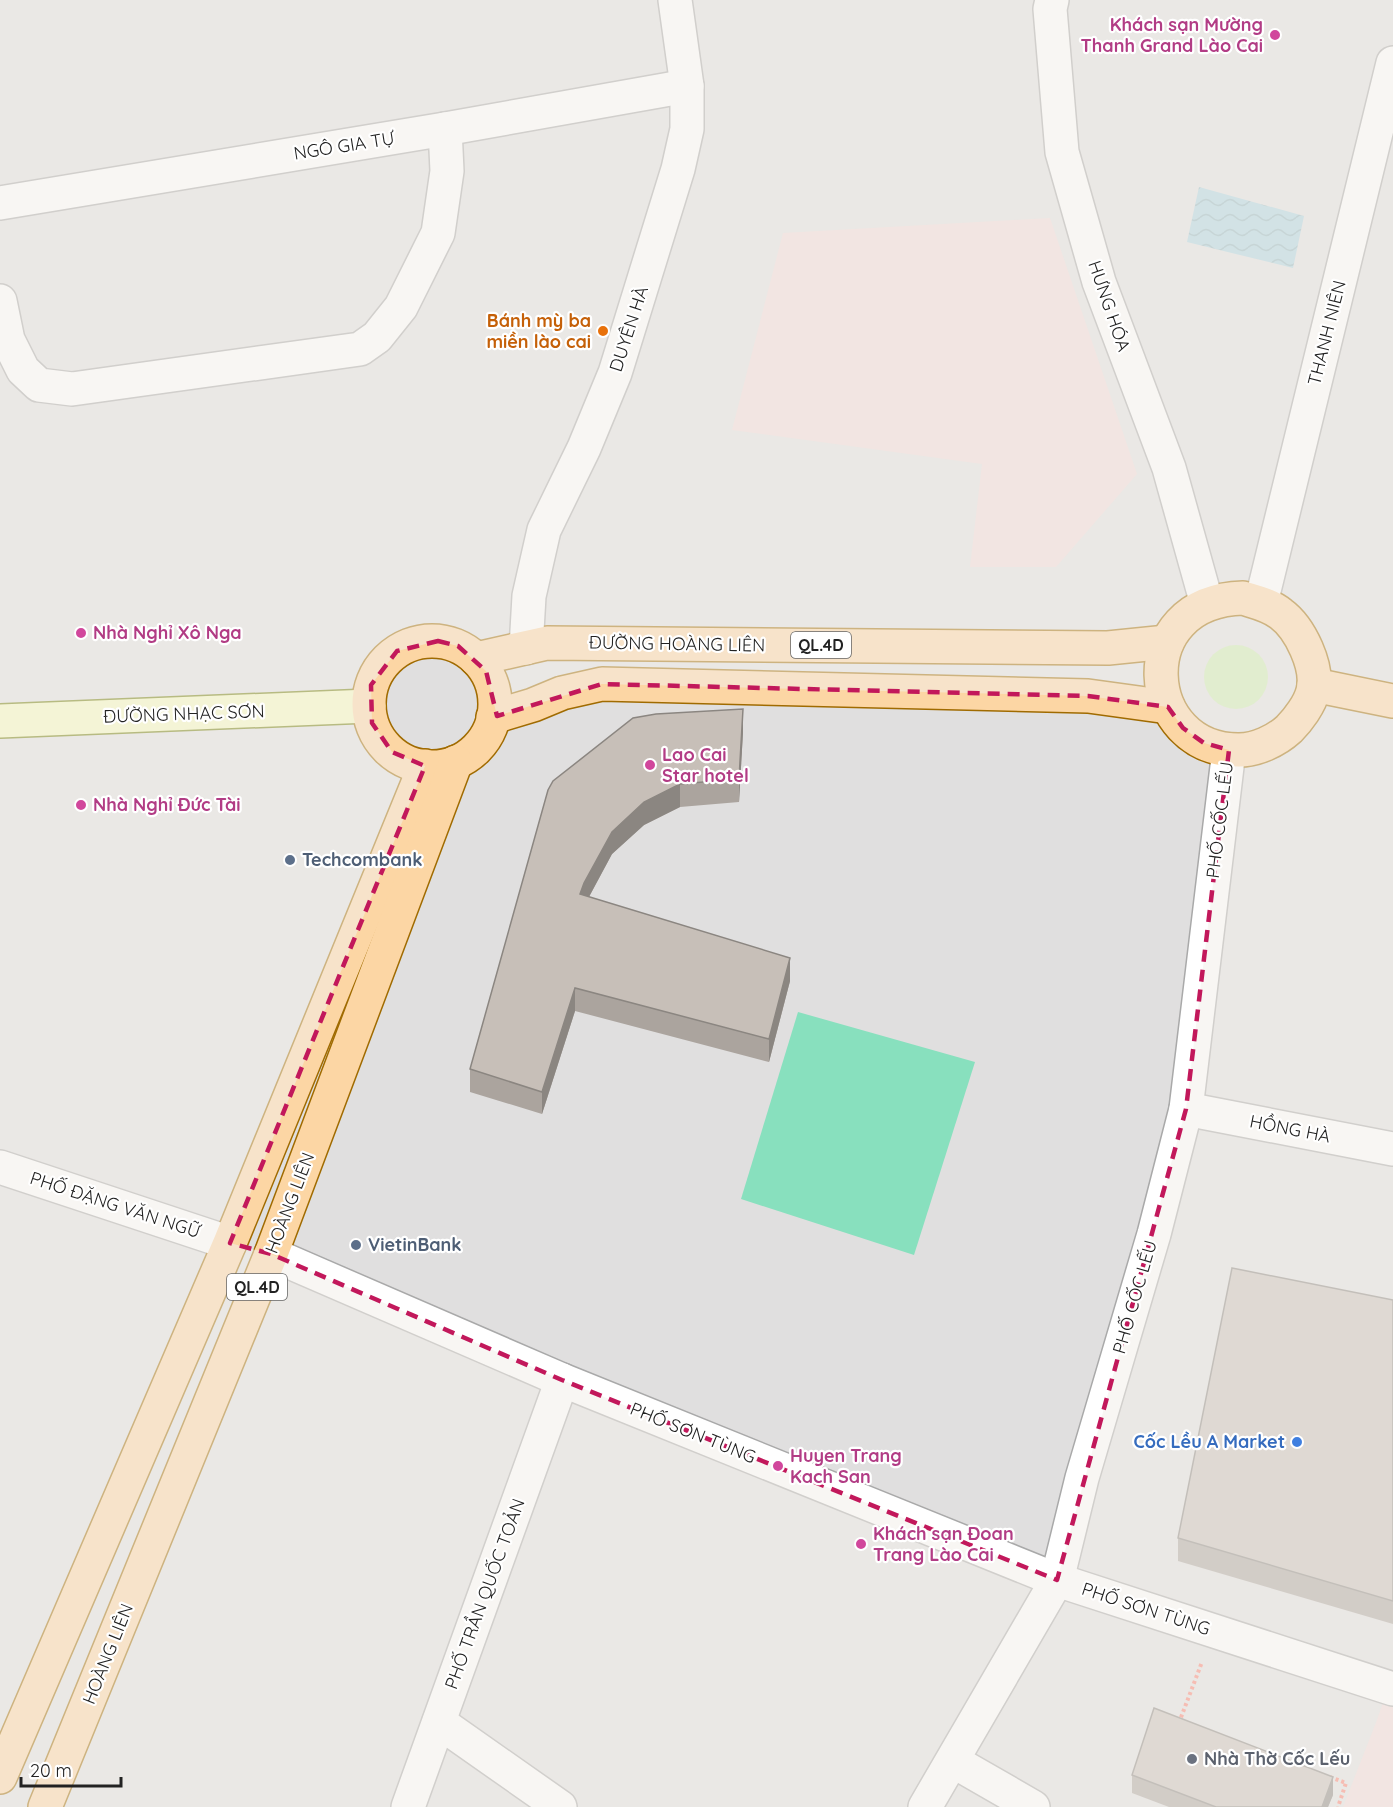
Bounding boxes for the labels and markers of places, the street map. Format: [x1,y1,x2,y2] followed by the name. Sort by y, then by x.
[1081,13,1263,57] place label: Khách sạn Mường Thanh Grand Lào Cai
[1268,28,1282,42] marker: Khách sạn Mường Thanh Grand Lào Cai
[486,309,591,353] place label: Bánh mỳ ba miền lào cai
[596,324,610,338] marker: Bánh mỳ ba miền lào cai
[93,621,242,644] place label: Nhà Nghỉ Xô Nga
[74,626,88,640] marker: Nhà Nghỉ Xô Nga
[662,743,749,787] place label: Lao Cai Star hotel
[643,758,657,772] marker: Lao Cai Star hotel
[93,793,241,816] place label: Nhà Nghỉ Đức Tài
[74,798,88,812] marker: Nhà Nghỉ Đức Tài
[302,848,422,871] place label: Techcombank
[283,853,297,867] marker: Techcombank
[368,1233,461,1256] place label: VietinBank
[349,1238,363,1252] marker: VietinBank
[1134,1430,1285,1453] place label: Cốc Lều A Market
[1290,1435,1304,1449] marker: Cốc Lều A Market
[790,1444,902,1488] place label: Huyen Trang Kach San
[771,1459,785,1473] marker: Huyen Trang Kach San
[873,1522,1014,1566] place label: Khách sạn Đoan Trang Lào Cai
[854,1537,868,1551] marker: Khách sạn Đoan Trang Lào Cai
[1204,1747,1350,1770] place label: Nhà Thờ Cốc Lếu
[1185,1752,1199,1766] marker: Nhà Thờ Cốc Lếu

